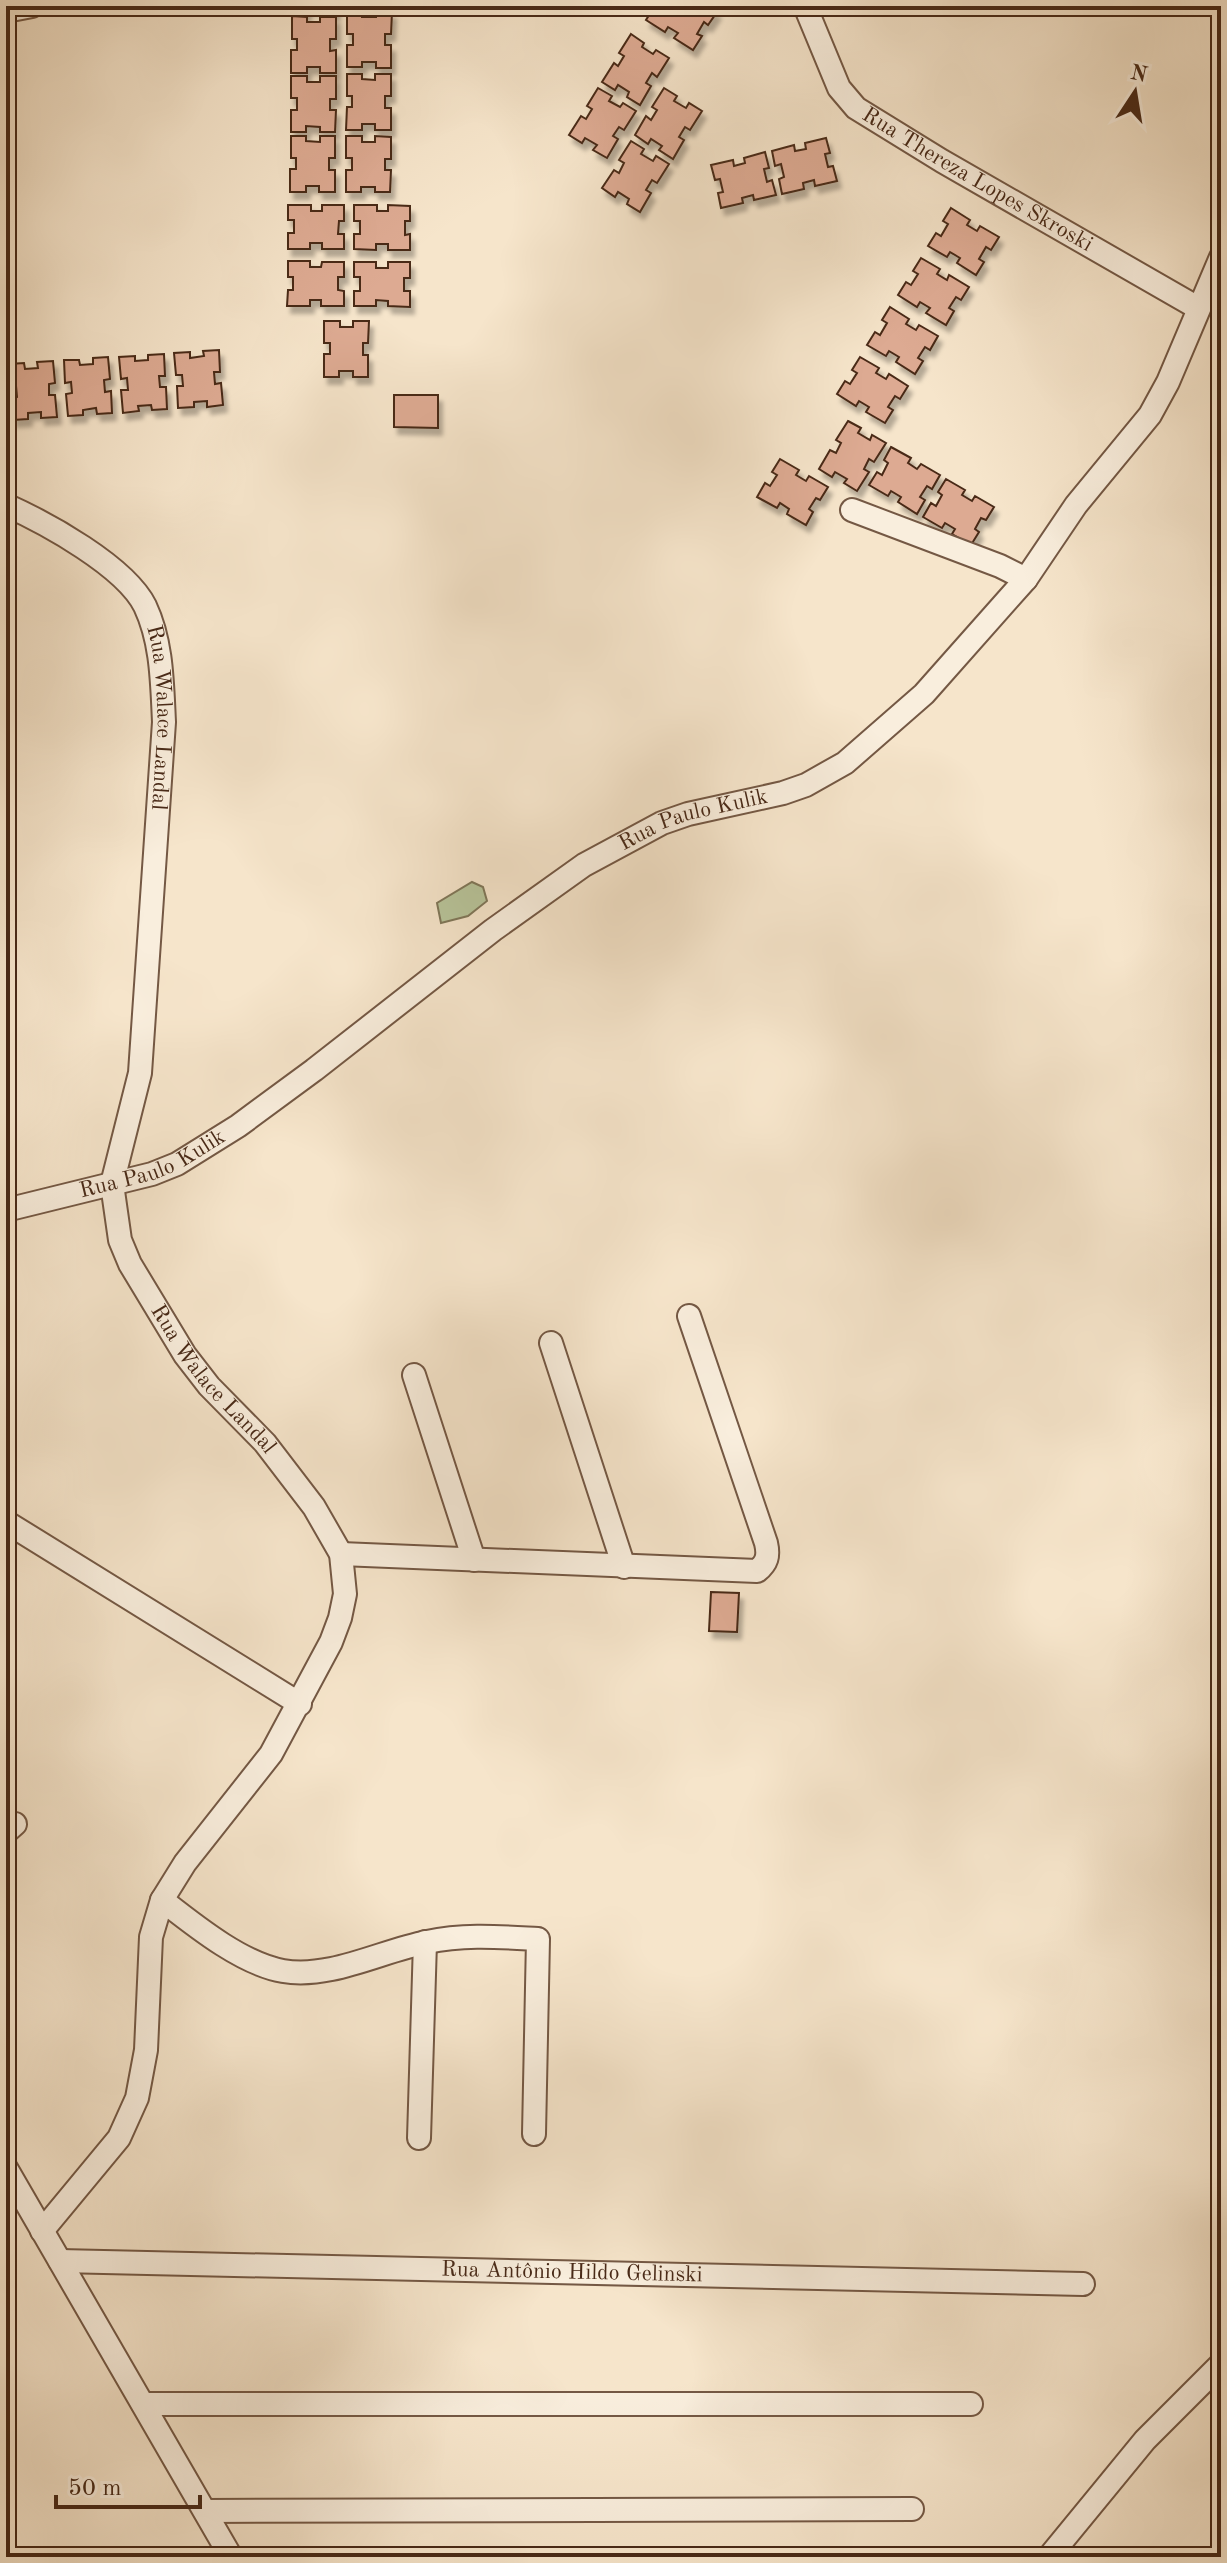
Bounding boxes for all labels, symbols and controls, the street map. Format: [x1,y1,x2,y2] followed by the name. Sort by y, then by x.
[1095,52,1175,132] north arrow
[1128,62,1149,87] text: N
[858,104,1096,256] street label: Rua Thereza Lopes Skroski
[142,623,175,811] street label: Rua Walace Landal
[615,786,770,855] street label: Rua Paulo Kulik
[77,1126,229,1202] street label: Rua Paulo Kulik
[146,1301,280,1458] street label: Rua Walace Landal
[441,2259,703,2286] street label: Rua Antônio Hildo Gelinski
[56,2459,200,2509] scale bar
[68,2477,122,2501] text: 50 m

